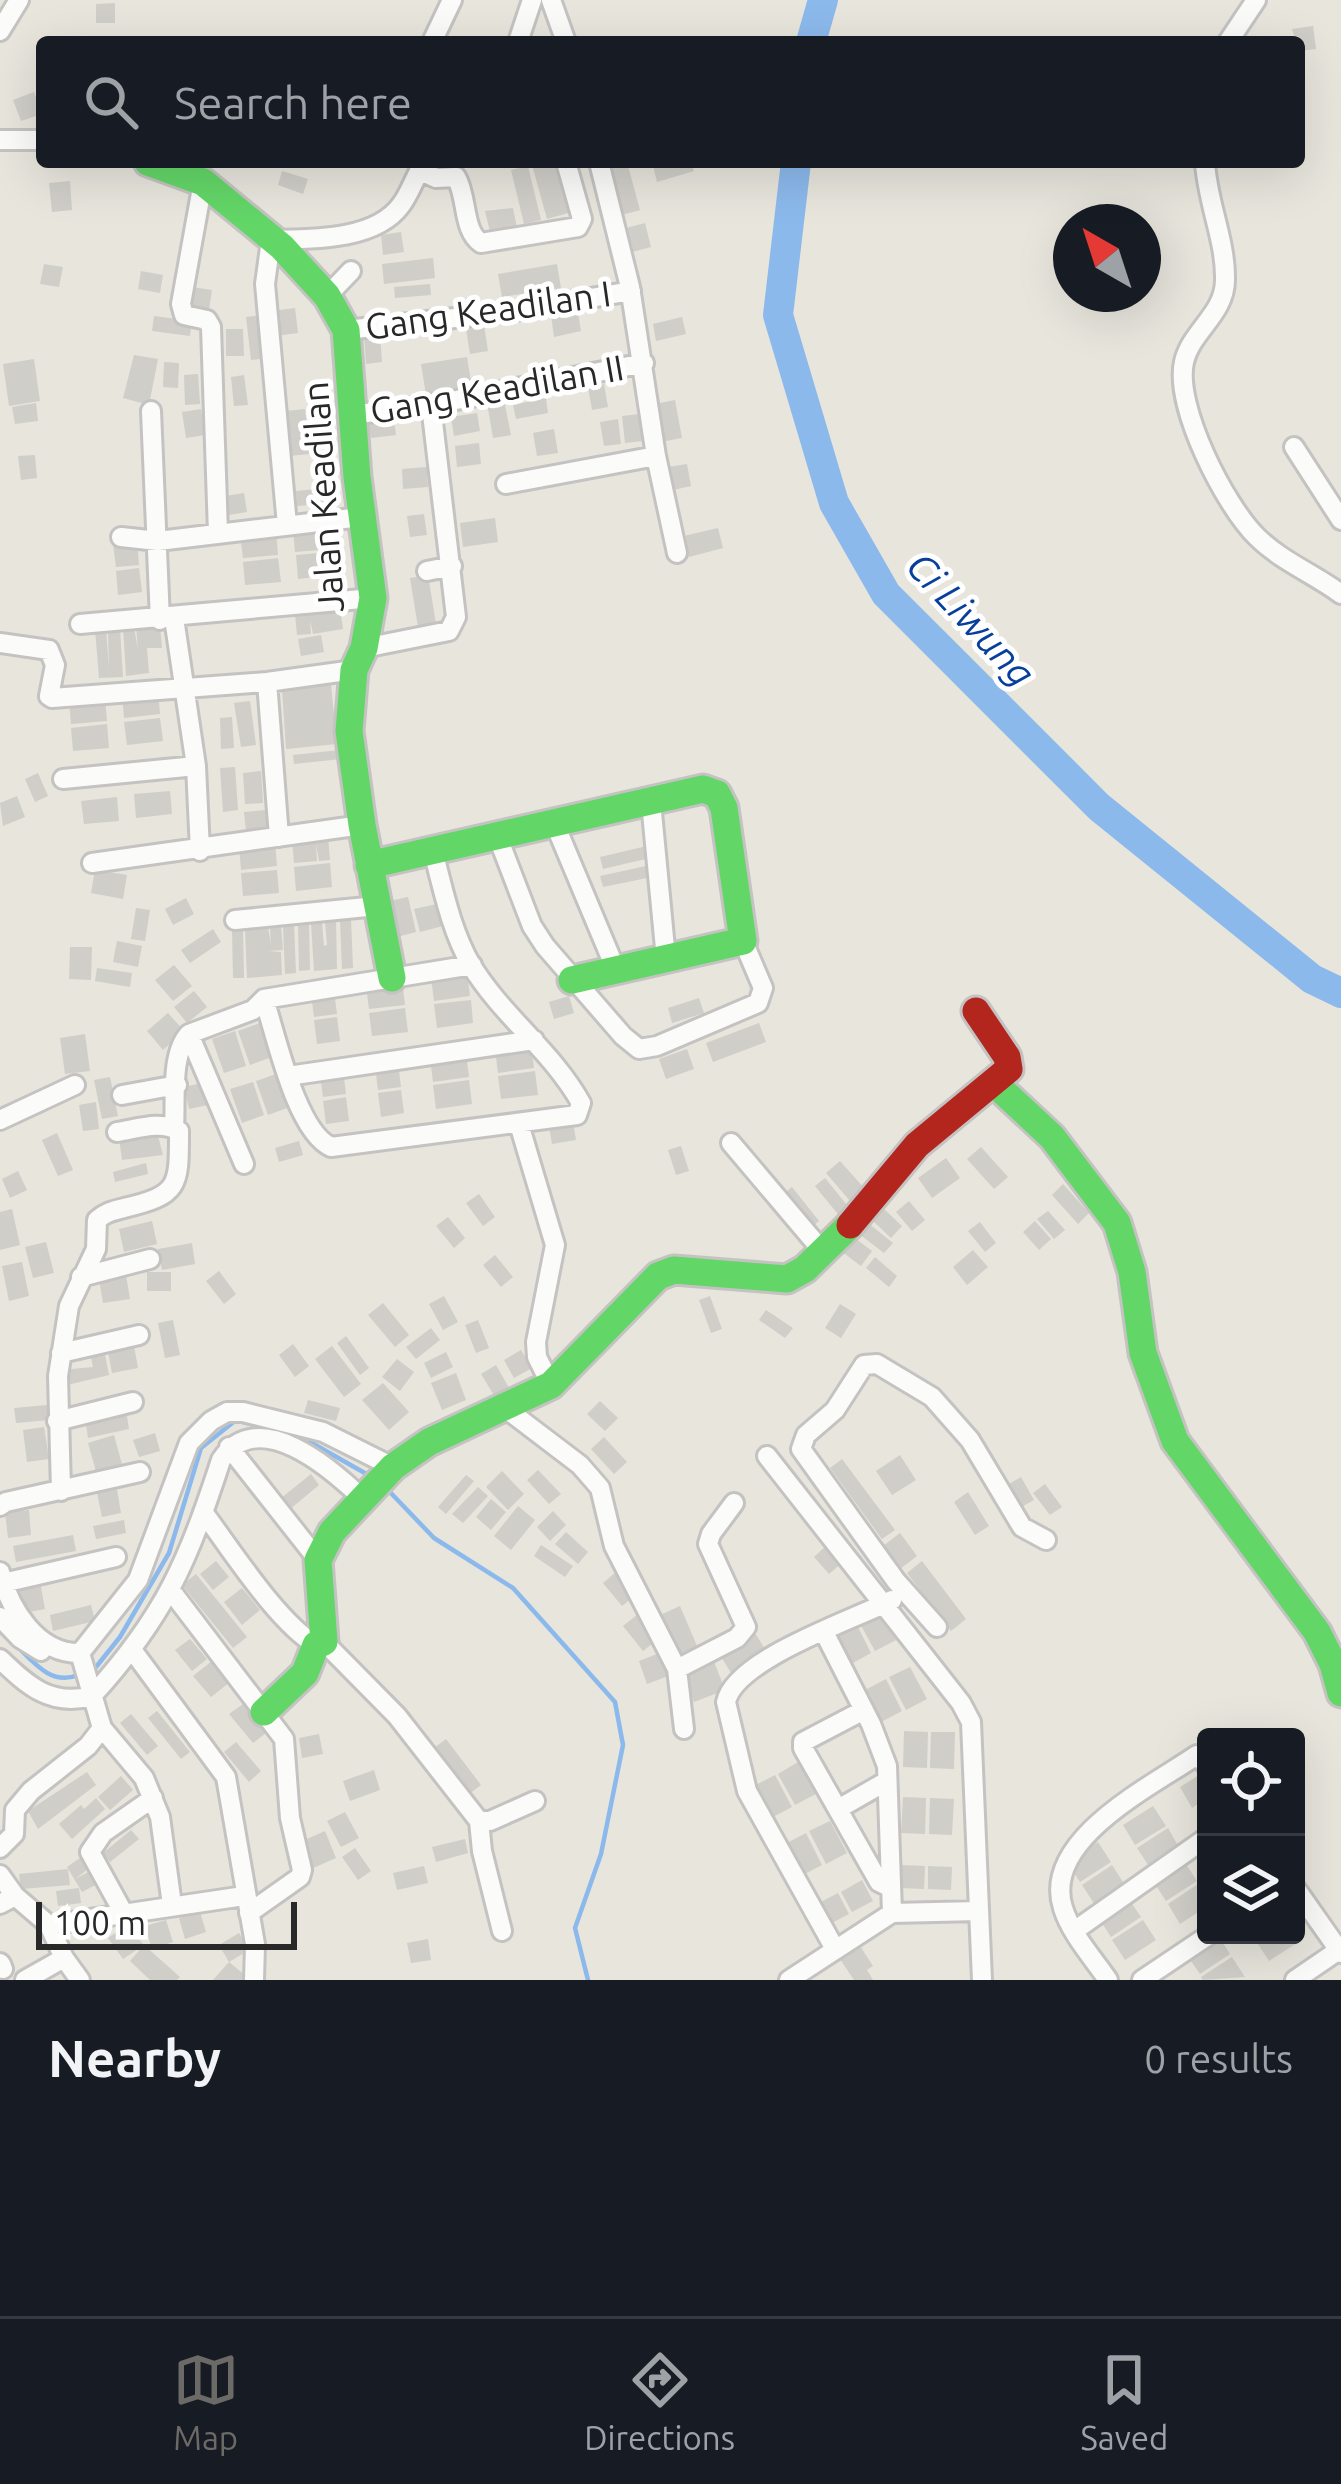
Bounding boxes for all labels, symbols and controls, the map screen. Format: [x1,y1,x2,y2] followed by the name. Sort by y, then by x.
[36,36,1305,168] search box
[78,69,144,135] icon: search
[174,77,412,128] text: Search here
[1053,204,1161,312] north arrow
[363,272,613,347] street label: Gang Keadilan I
[367,346,627,431] street label: Gang Keadilan II
[294,380,351,614] street label: Jalan Keadilan
[899,543,1044,694] water label: Ci Liwung
[1197,1728,1305,1944] map controls
[1197,1728,1305,1836] button: locate
[1197,1836,1305,1944] button: layers
[36,1896,297,1949] scale bar
[54,1904,146,1941] text: 100 m
[48,2029,221,2087] text: Nearby
[1144,2037,1293,2080] text: 0 results
[173,2347,239,2456] tab: Map
[584,2347,735,2456] tab: Directions
[1080,2347,1168,2456] tab: Saved

